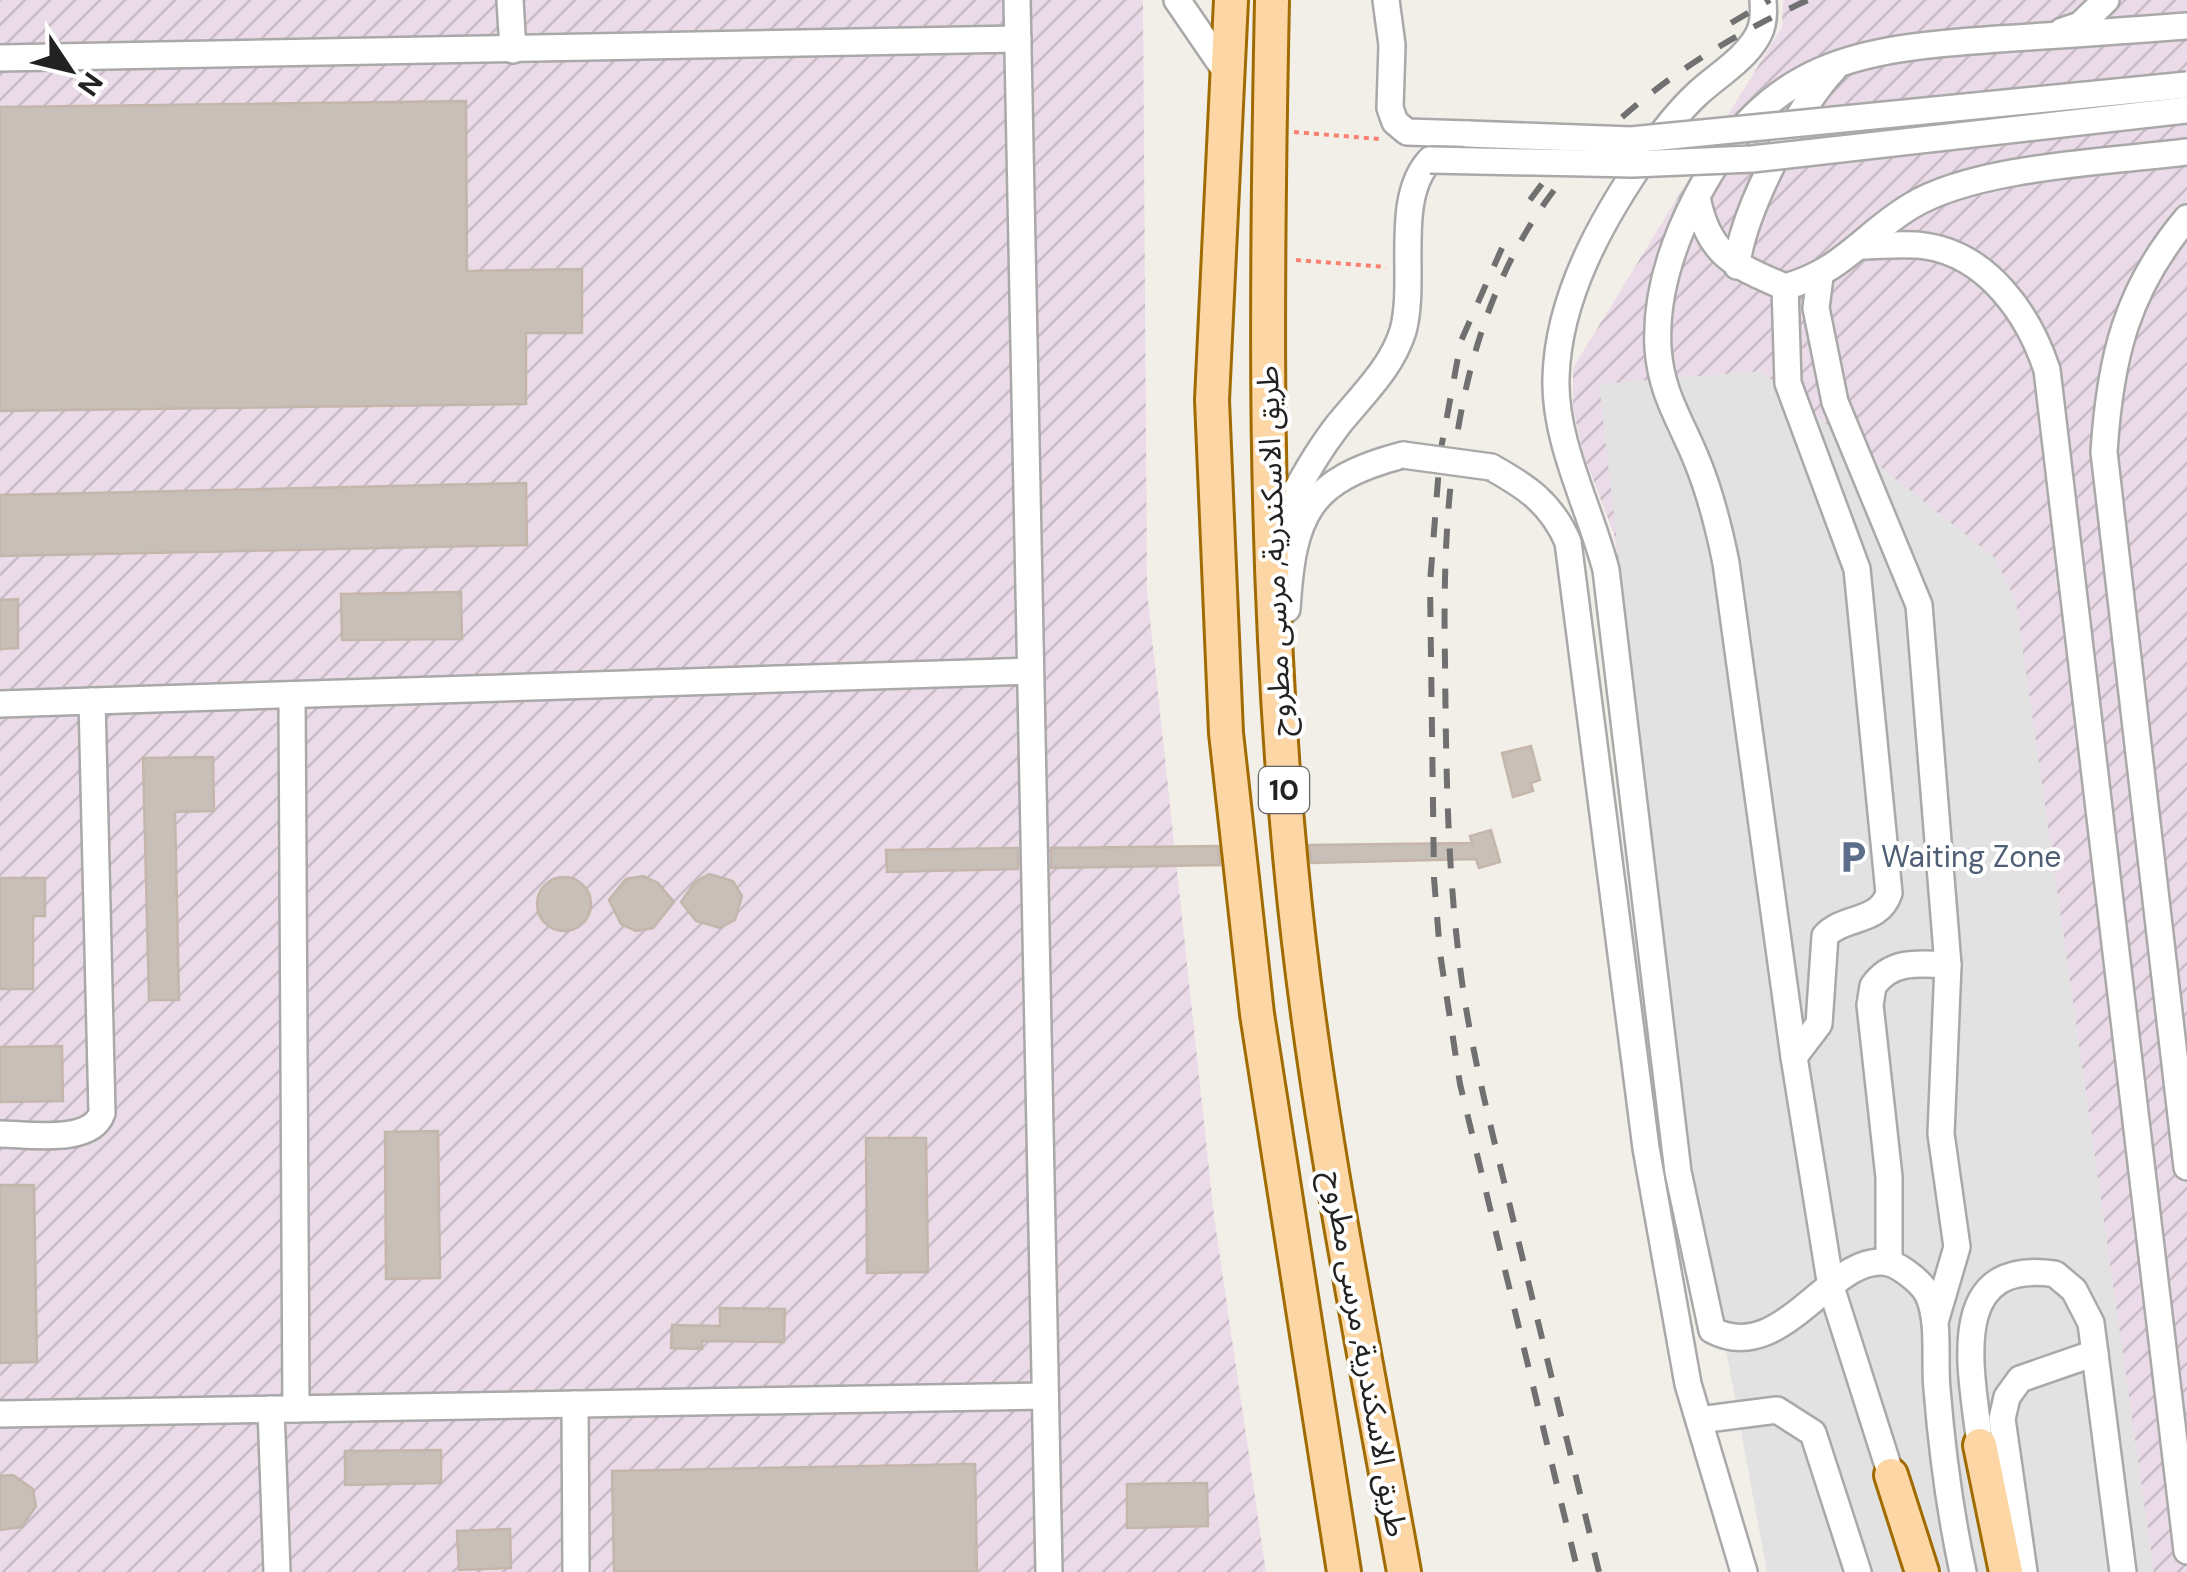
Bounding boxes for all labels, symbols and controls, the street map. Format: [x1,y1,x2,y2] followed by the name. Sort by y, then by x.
[20,20,120,120] north arrow
[69,65,111,103] text: N
[1248,365,1302,737] street label: طريق الاسكندرية, مرسى مطروح
[1259,767,1309,813] road number: 10
[1881,837,2061,876] place label: Waiting Zone
[1834,838,1872,876] parking icon: Waiting Zone
[1311,1168,1417,1541] street label: طريق الاسكندرية, مرسى مطروح

